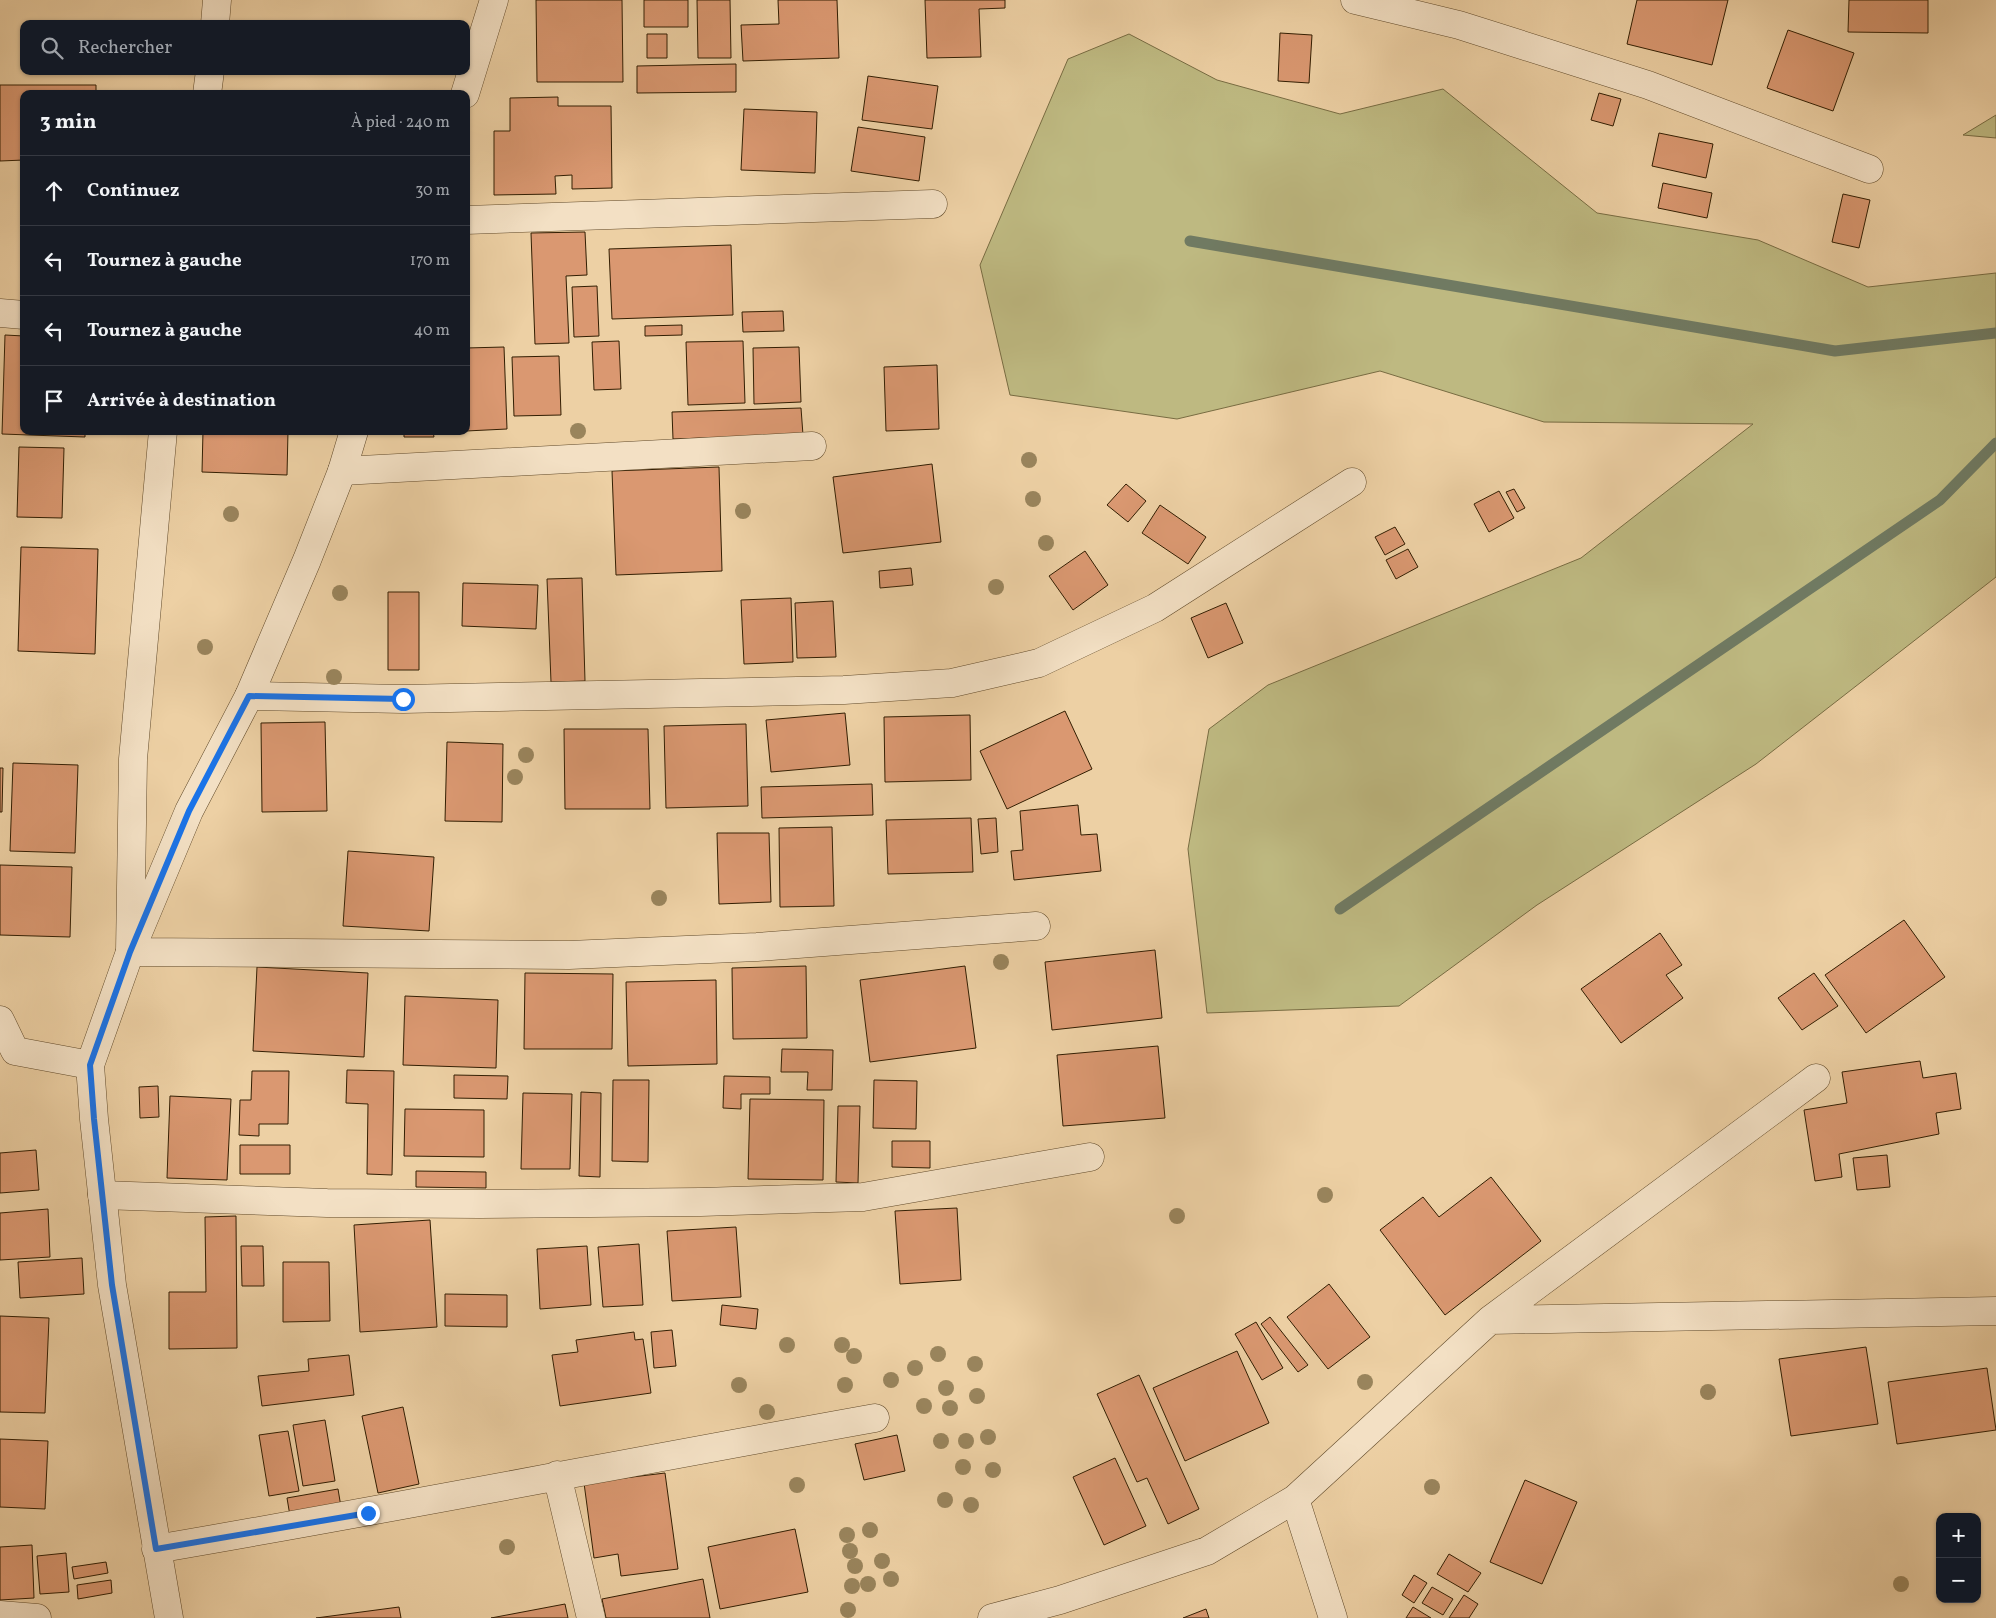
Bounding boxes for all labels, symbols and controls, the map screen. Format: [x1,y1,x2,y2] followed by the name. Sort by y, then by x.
[20,20,470,75] search box
[38,34,66,62] icon: search
[78,35,172,61] text: Rechercher
[40,108,96,137] text: 3 min
[351,112,450,134] text: À pied · 240 m
[40,177,68,205] icon: ahead
[87,178,179,204] text: Continuez
[415,180,450,202] text: 30 m
[40,247,68,275] icon: left
[87,248,242,274] text: Tournez à gauche
[410,250,450,272] text: 170 m
[40,317,68,345] icon: left
[87,318,242,344] text: Tournez à gauche
[414,320,450,342] text: 40 m
[40,387,68,415] icon: arrive
[87,388,276,414] text: Arrivée à destination
[392,688,415,711] route start
[357,1502,380,1525] route end
[1936,1513,1981,1603] map controls
[1936,1513,1981,1558] button: +
[1936,1558,1981,1603] button: −

